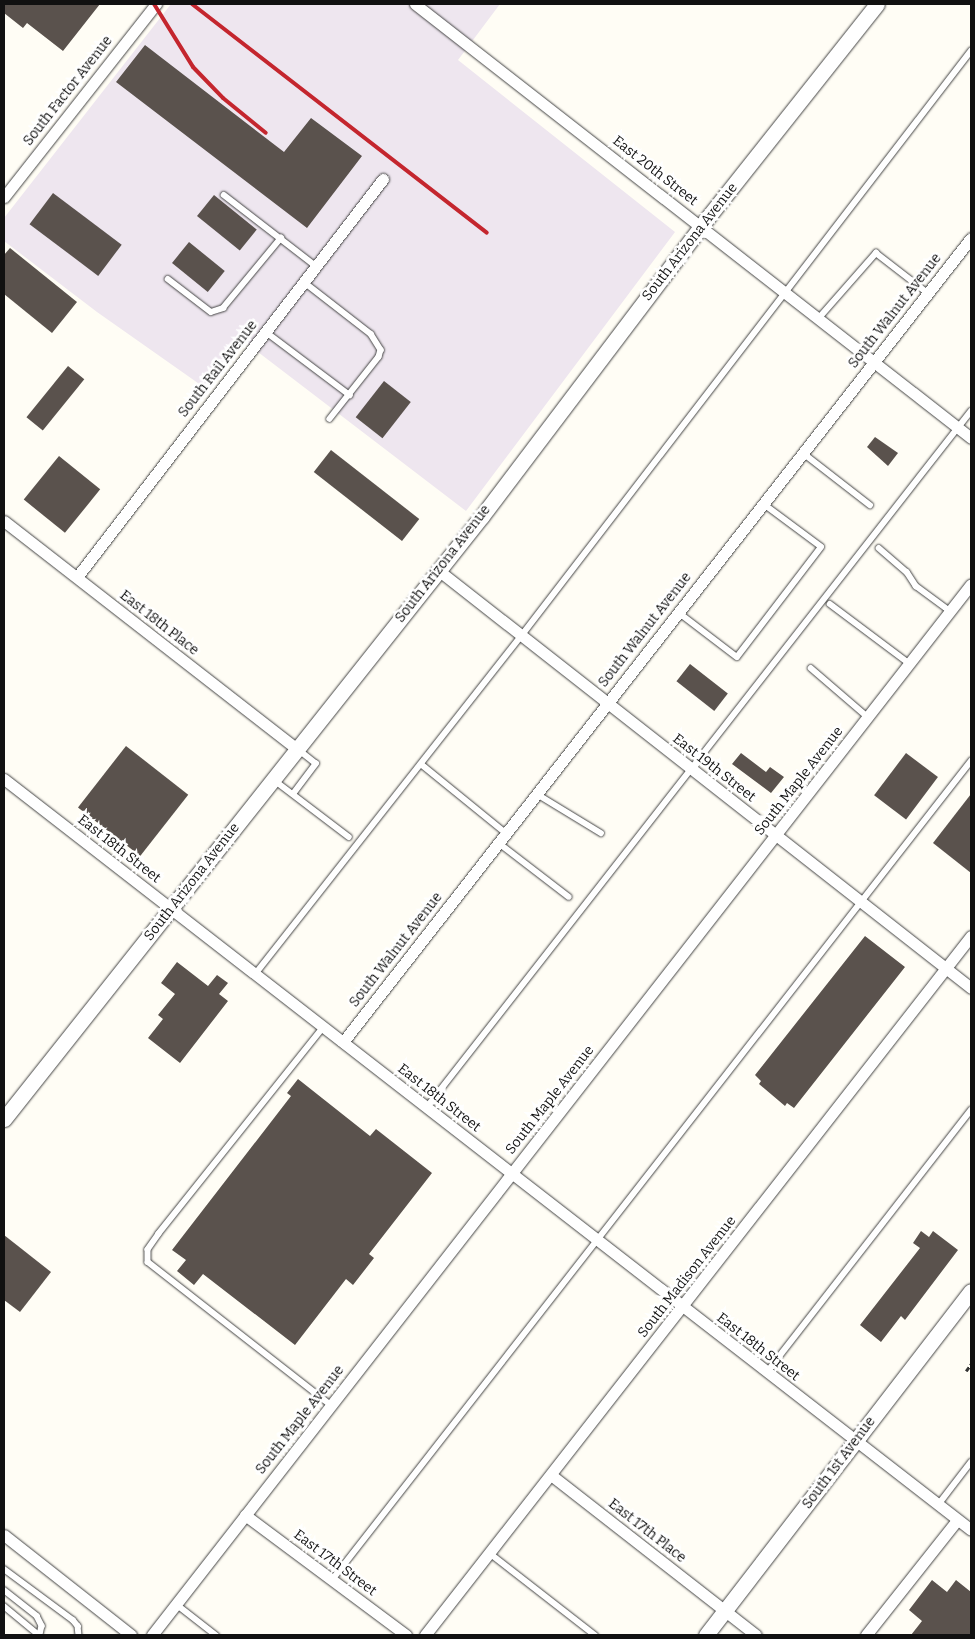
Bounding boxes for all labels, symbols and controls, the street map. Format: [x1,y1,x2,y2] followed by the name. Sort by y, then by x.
[20,33,116,149] street label: South Factor Avenue
[609,133,701,209] street label: East 20th Street
[639,180,741,304] street label: South Arizona Avenue
[845,250,945,372] street label: South Walnut Avenue
[175,317,261,421] street label: South Rail Avenue
[392,502,494,626] street label: South Arizona Avenue
[595,569,695,691] street label: South Walnut Avenue
[116,587,202,659] street label: East 18th Place
[751,723,847,839] street label: South Maple Avenue
[669,730,759,806] street label: East 19th Street
[74,811,164,887] street label: East 18th Street
[141,820,243,944] street label: South Arizona Avenue
[346,889,446,1011] street label: South Walnut Avenue
[502,1042,598,1158] street label: South Maple Avenue
[394,1060,484,1136] street label: East 18th Street
[634,1213,740,1341] street label: South Madison Avenue
[713,1309,803,1385] street label: East 18th Street
[252,1362,348,1478] street label: South Maple Avenue
[799,1414,879,1512] street label: South 1st Avenue
[605,1495,689,1567] street label: East 17th Place
[290,1526,380,1600] street label: East 17th Street

